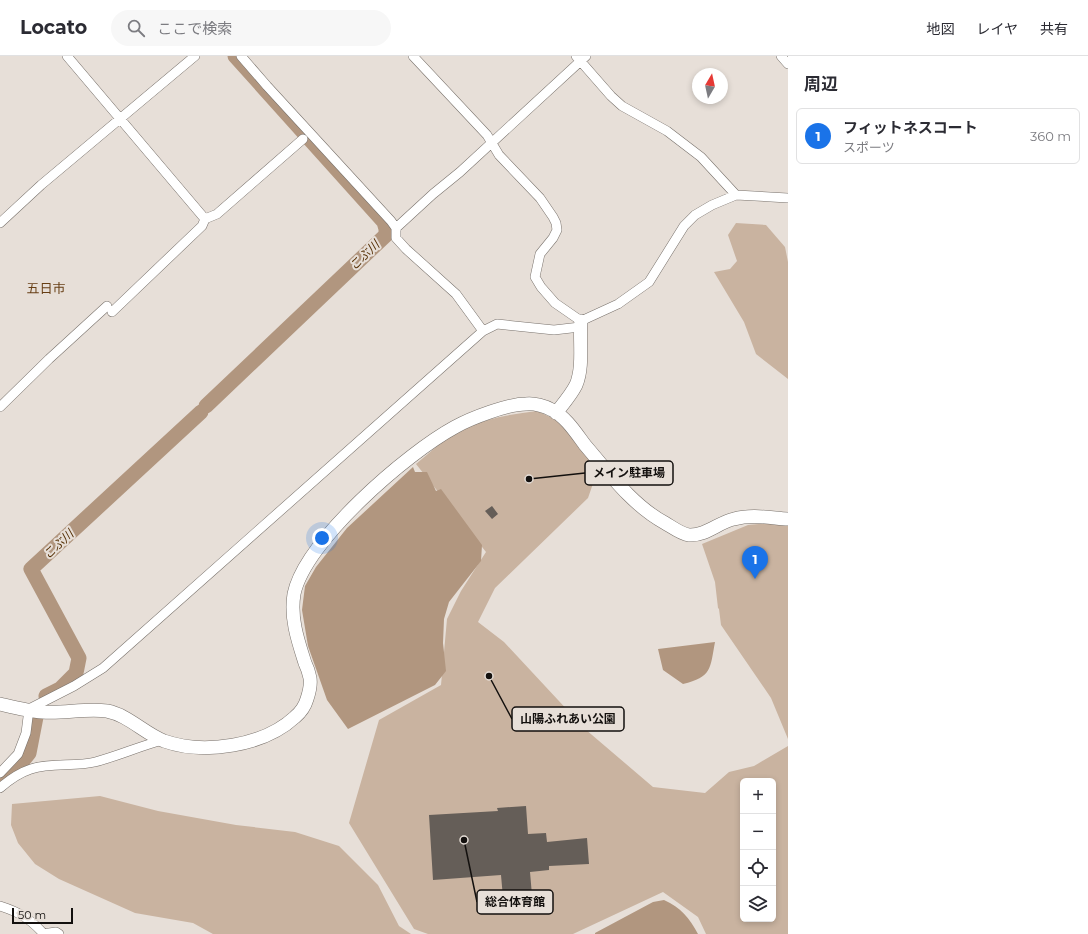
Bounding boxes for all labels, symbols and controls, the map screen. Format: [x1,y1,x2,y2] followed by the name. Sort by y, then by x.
[111,10,391,46] search box
[20,16,87,39] text: Locato
[125,17,147,39] icon: search
[157,19,232,38] text: ここで検索
[926,20,954,38] text: 地図
[976,20,1018,38] text: レイヤ
[1040,20,1068,38] text: 共有
[692,68,728,104] north arrow
[804,74,838,94] text: 周辺
[843,118,978,137] text: フィットネスコート
[815,128,821,144] text: 1
[1030,128,1071,144] text: 360 m
[843,139,895,155] text: スポーツ
[346,236,384,273] water label: こぶ川
[26,280,66,296] district label: 五日市
[585,461,673,485] callout: メイン駐車場
[593,465,665,480] text: メイン駐車場
[40,525,78,562] water label: こぶ川
[312,528,332,548] your location
[742,546,768,579] pin: 1
[512,707,624,731] callout: 山陽ふれあい公園
[520,711,616,726] text: 山陽ふれあい公園
[740,778,776,922] map controls
[740,778,776,814] button: +
[740,814,776,850] button: −
[740,850,776,886] button: locate
[740,886,776,922] button: layers
[477,890,553,914] callout: 総合体育館
[485,894,545,909] text: 総合体育館
[12,906,73,925] scale bar
[18,908,46,922] text: 50 m

